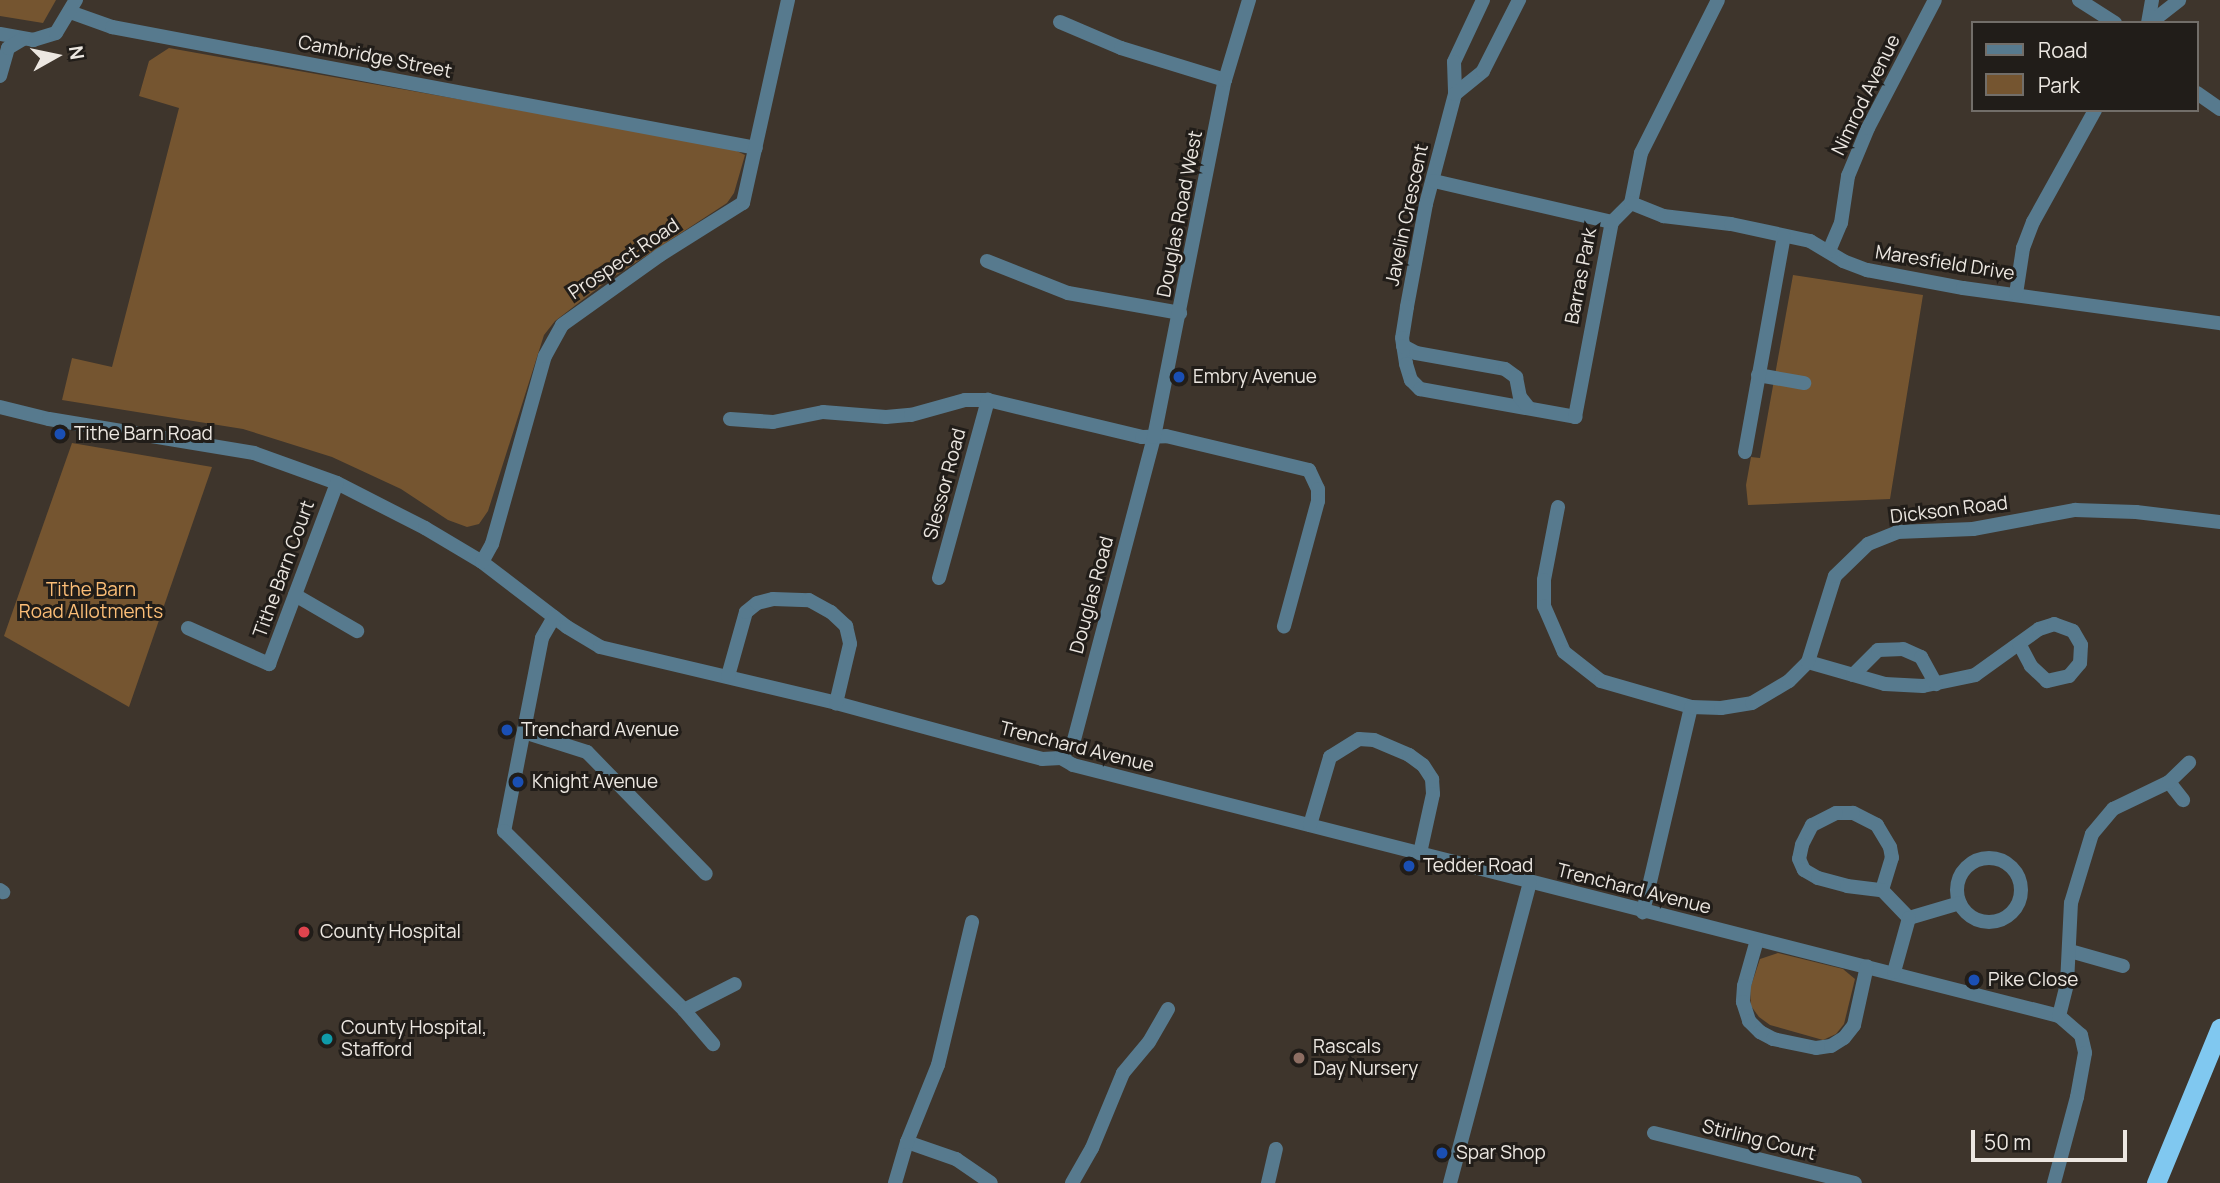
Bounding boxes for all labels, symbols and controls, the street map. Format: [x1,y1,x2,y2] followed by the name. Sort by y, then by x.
[21,21,91,91] north arrow
[1972,21,2199,112] legend
[296,31,454,83] street label: Cambridge Street
[1827,31,1905,159] street label: Nimrod Avenue
[2038,36,2088,64] text: Road
[63,44,91,61] text: N
[2038,71,2080,99] text: Park
[1153,129,1207,299] street label: Douglas Road West
[1381,142,1433,288] street label: Javelin Crescent
[564,214,684,304] street label: Prospect Road
[1560,226,1602,326] street label: Barras Park
[1874,241,2016,285] street label: Maresfield Drive
[1193,366,1317,388] place label: Embry Avenue
[1171,369,1187,385] marker: Embry Avenue
[74,423,213,445] place label: Tithe Barn Road
[52,426,68,442] marker: Tithe Barn Road
[919,426,971,542] street label: Slessor Road
[1889,491,2009,529] street label: Dickson Road
[249,497,319,641] street label: Tithe Barn Court
[1065,534,1119,656] street label: Douglas Road
[19,579,163,623] park label: Tithe Barn Road Allotments
[997,717,1157,777] street label: Trenchard Avenue
[521,719,679,741] place label: Trenchard Avenue
[499,722,515,738] marker: Trenchard Avenue
[532,771,658,793] place label: Knight Avenue
[510,774,526,790] marker: Knight Avenue
[1423,855,1533,877] place label: Tedder Road
[1401,858,1417,874] marker: Tedder Road
[1554,859,1714,919] street label: Trenchard Avenue
[320,921,461,943] place label: County Hospital
[294,922,314,942] marker: County Hospital
[1988,969,2078,991] place label: Pike Close
[1966,972,1982,988] marker: Pike Close
[341,1017,487,1061] place label: County Hospital, Stafford
[319,1031,335,1047] marker: County Hospital, Stafford
[1313,1036,1418,1080] place label: Rascals Day Nursery
[1291,1050,1307,1066] marker: Rascals Day Nursery
[1700,1115,1818,1165] street label: Stirling Court
[1975,1116,2131,1160] scale bar
[1984,1128,2031,1156] text: 50 m
[1456,1142,1546,1164] place label: Spar Shop
[1434,1145,1450,1161] marker: Spar Shop

